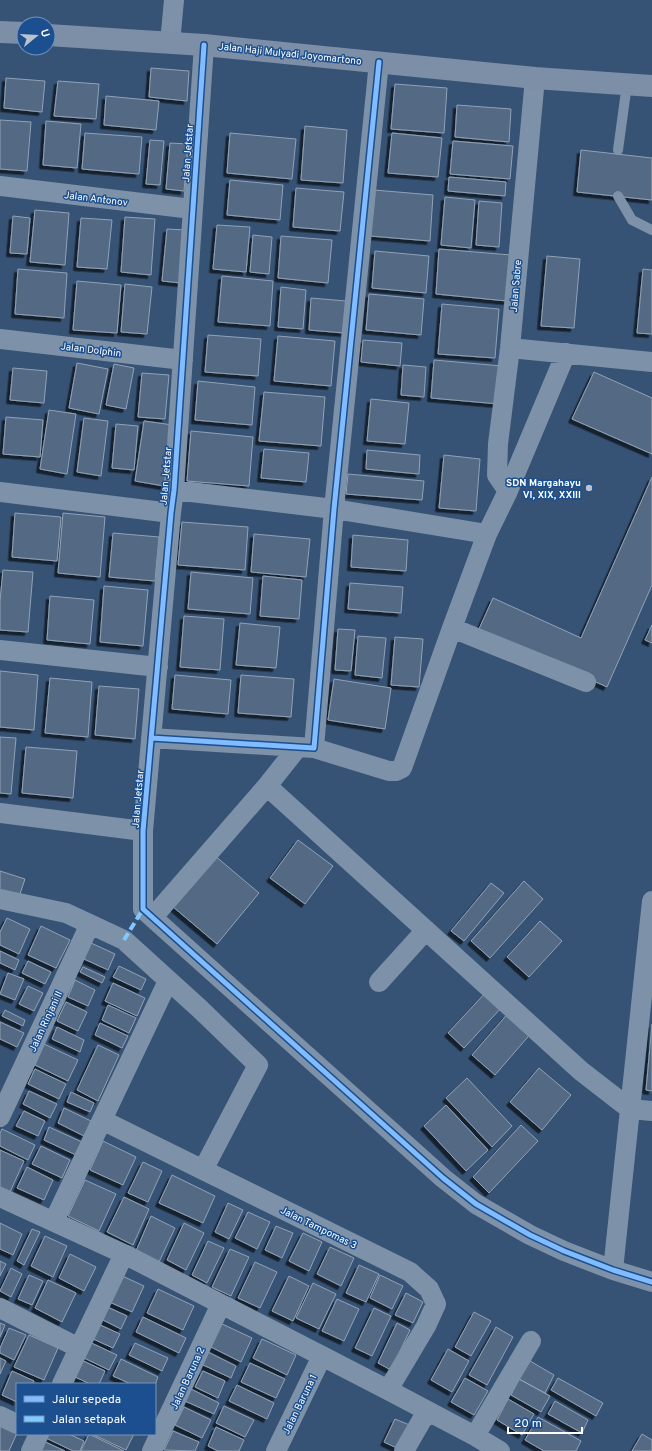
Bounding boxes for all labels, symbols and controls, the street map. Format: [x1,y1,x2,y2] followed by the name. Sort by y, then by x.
[16,16,56,56] north arrow
[37,27,52,39] text: U
[218,41,363,69] street label: Jalan Haji Mulyadi Joyomartono
[180,123,197,183] street label: Jalan Jetstar
[63,189,128,210] street label: Jalan Antonov
[508,259,525,313] street label: Jalan Sabre
[60,340,122,361] street label: Jalan Dolphin
[157,446,176,506] street label: Jalan Jetstar
[506,477,581,502] place label: SDN Margahayu VI, XIX, XXIII
[584,483,594,493] marker: SDN Margahayu VI, XIX, XXIII
[129,769,148,829] street label: Jalan Jetstar
[27,989,66,1054] street label: Jalan Rinjani II
[278,1204,359,1253] street label: Jalan Tampomas 3
[168,1345,209,1412] street label: Jalan Baruna 2
[280,1372,320,1437] street label: Jalan Baruna 1
[16,1383,156,1435] legend
[52,1392,121,1408] text: Jalur sepeda
[508,1409,582,1435] scale bar
[52,1412,126,1428] text: Jalan setapak
[514,1416,542,1432] text: 20 m

